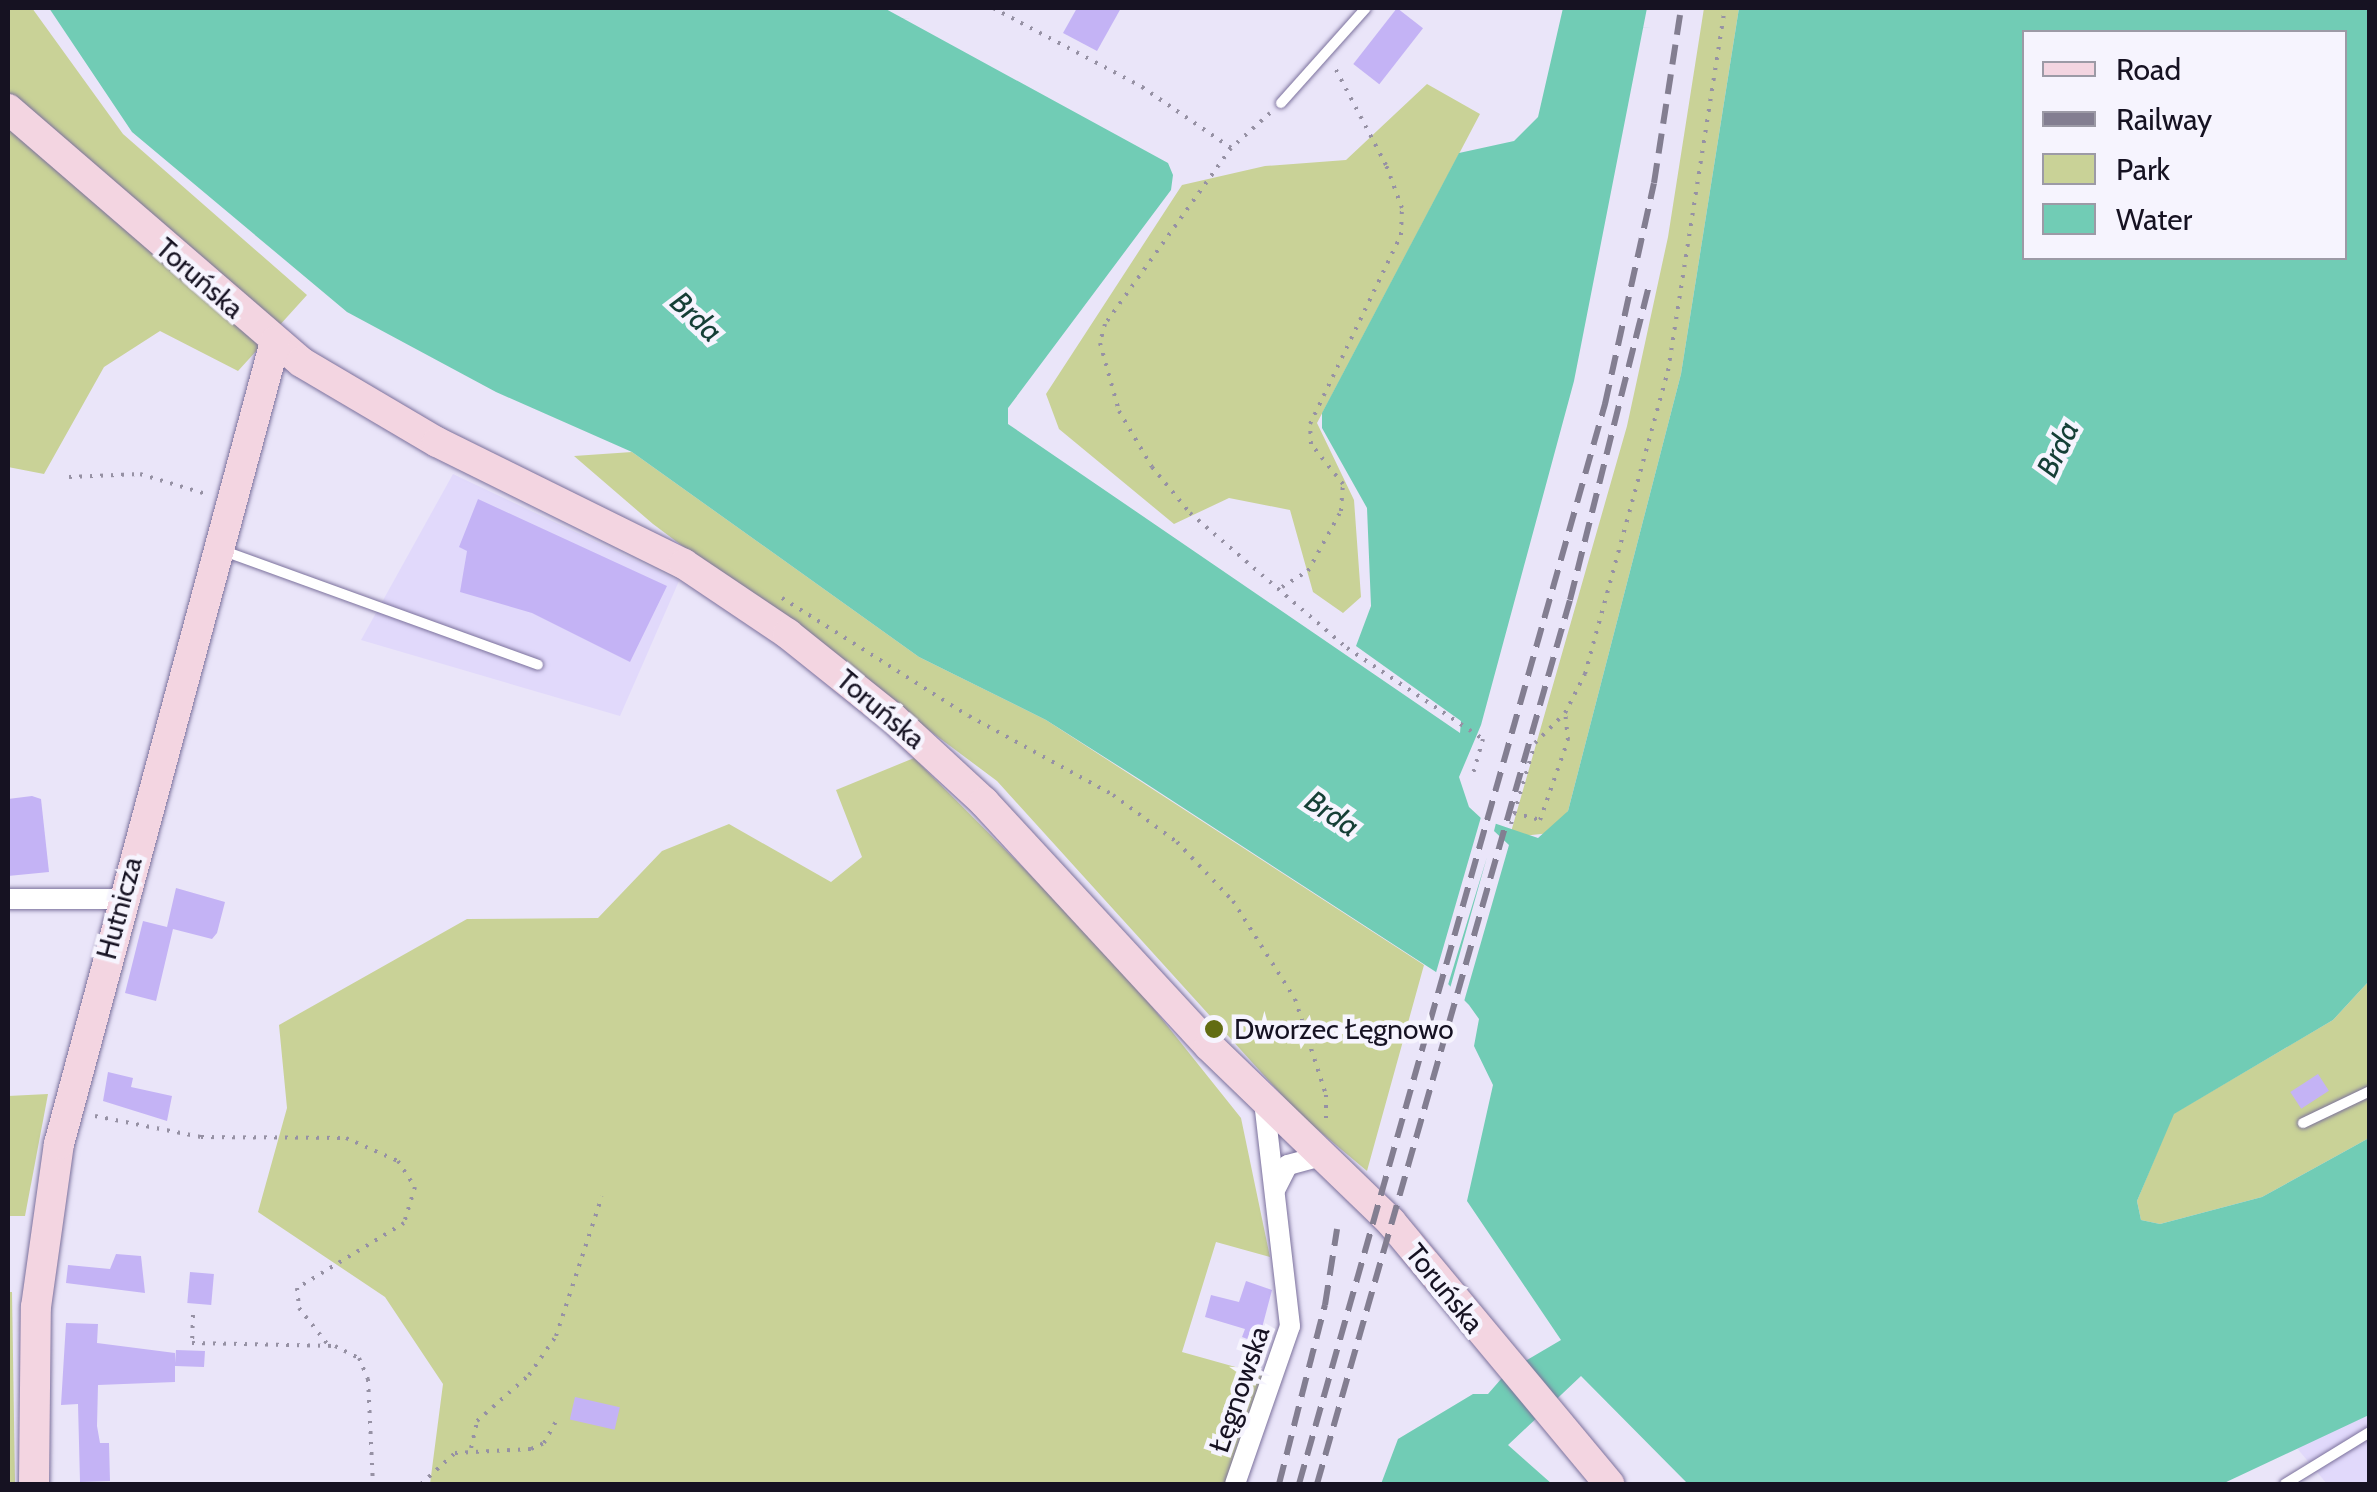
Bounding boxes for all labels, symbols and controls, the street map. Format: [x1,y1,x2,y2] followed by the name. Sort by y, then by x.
[2022,30,2347,260] legend
[2116,51,2181,88] text: Road
[2116,101,2212,138] text: Railway
[2116,151,2170,188] text: Park
[2116,201,2192,238] text: Water
[149,231,251,325] street label: Toruńska
[663,284,729,350] water label: Brda
[2029,415,2087,483] water label: Brda
[830,662,932,756] street label: Toruńska
[1298,783,1366,845] water label: Brda
[89,853,149,963] street label: Hutnicza
[1234,1012,1454,1046] place label: Dworzec Łęgnowo
[1203,1018,1225,1040] marker: Dworzec Łęgnowo
[1399,1237,1491,1339] street label: Toruńska
[1202,1322,1276,1456] street label: Łęgnowska

